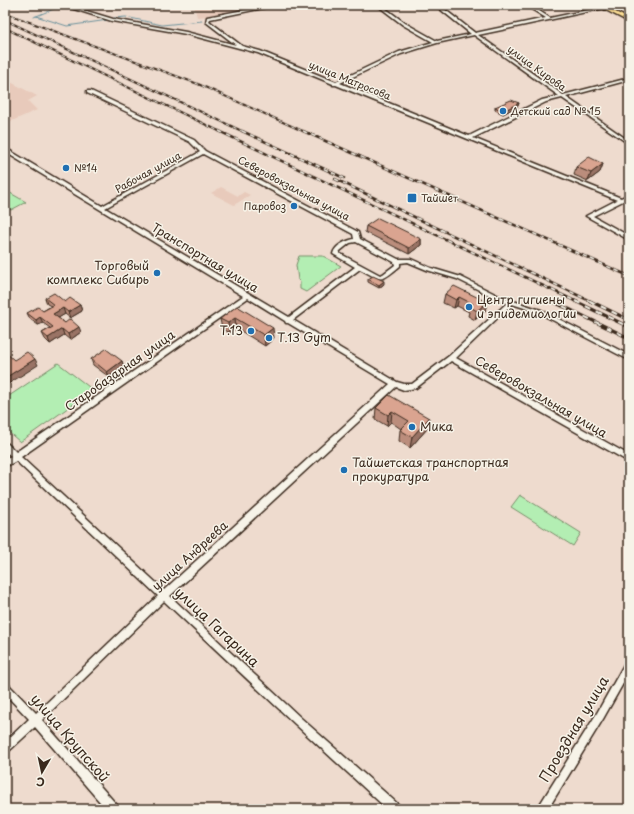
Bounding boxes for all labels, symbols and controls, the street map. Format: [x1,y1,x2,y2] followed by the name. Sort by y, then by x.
[505,41,570,95] street label: улица Кирова
[307,56,394,103] street label: улица Матросова
[510,103,601,118] place label: Детский сад № 15
[498,106,508,116] marker: Детский сад № 15
[112,147,184,196] street label: Рабочая улица
[236,152,354,224] street label: Северовокзальная улица
[74,160,98,175] place label: №14
[61,163,71,173] marker: №14
[421,190,458,205] place label: Тайшет
[406,192,418,204] marker: Тайшет
[244,198,286,213] place label: Паровоз
[289,201,299,211] marker: Паровоз
[149,218,263,296] street label: Транспортная улица
[46,256,149,288] place label: Торговый комплекс Сибирь
[152,268,162,278] marker: Торговый комплекс Сибирь
[477,290,576,322] place label: Центр гигиены и эпидемиологии
[464,302,474,312] marker: Центр гигиены и эпидемиологии
[220,321,243,339] place label: T.13
[61,325,179,415] street label: Старобазарная улица
[246,326,256,336] marker: T.13
[277,328,331,346] place label: T.13 Gym
[264,333,274,343] marker: T.13 Gym
[472,351,611,442] street label: Северовокзальная улица
[420,417,454,435] place label: Мика
[407,422,417,432] marker: Мика
[352,453,509,485] place label: Тайшетская транспортная прокуратура
[339,465,349,475] marker: Тайшетская транспортная прокуратура
[147,516,232,594] street label: улица Андреева
[170,582,265,672] street label: улица Гагарина
[534,672,614,786] street label: Проездная улица
[26,689,115,787] street label: улица Крупской
[22,752,62,792] north arrow
[35,773,46,791] text: С

